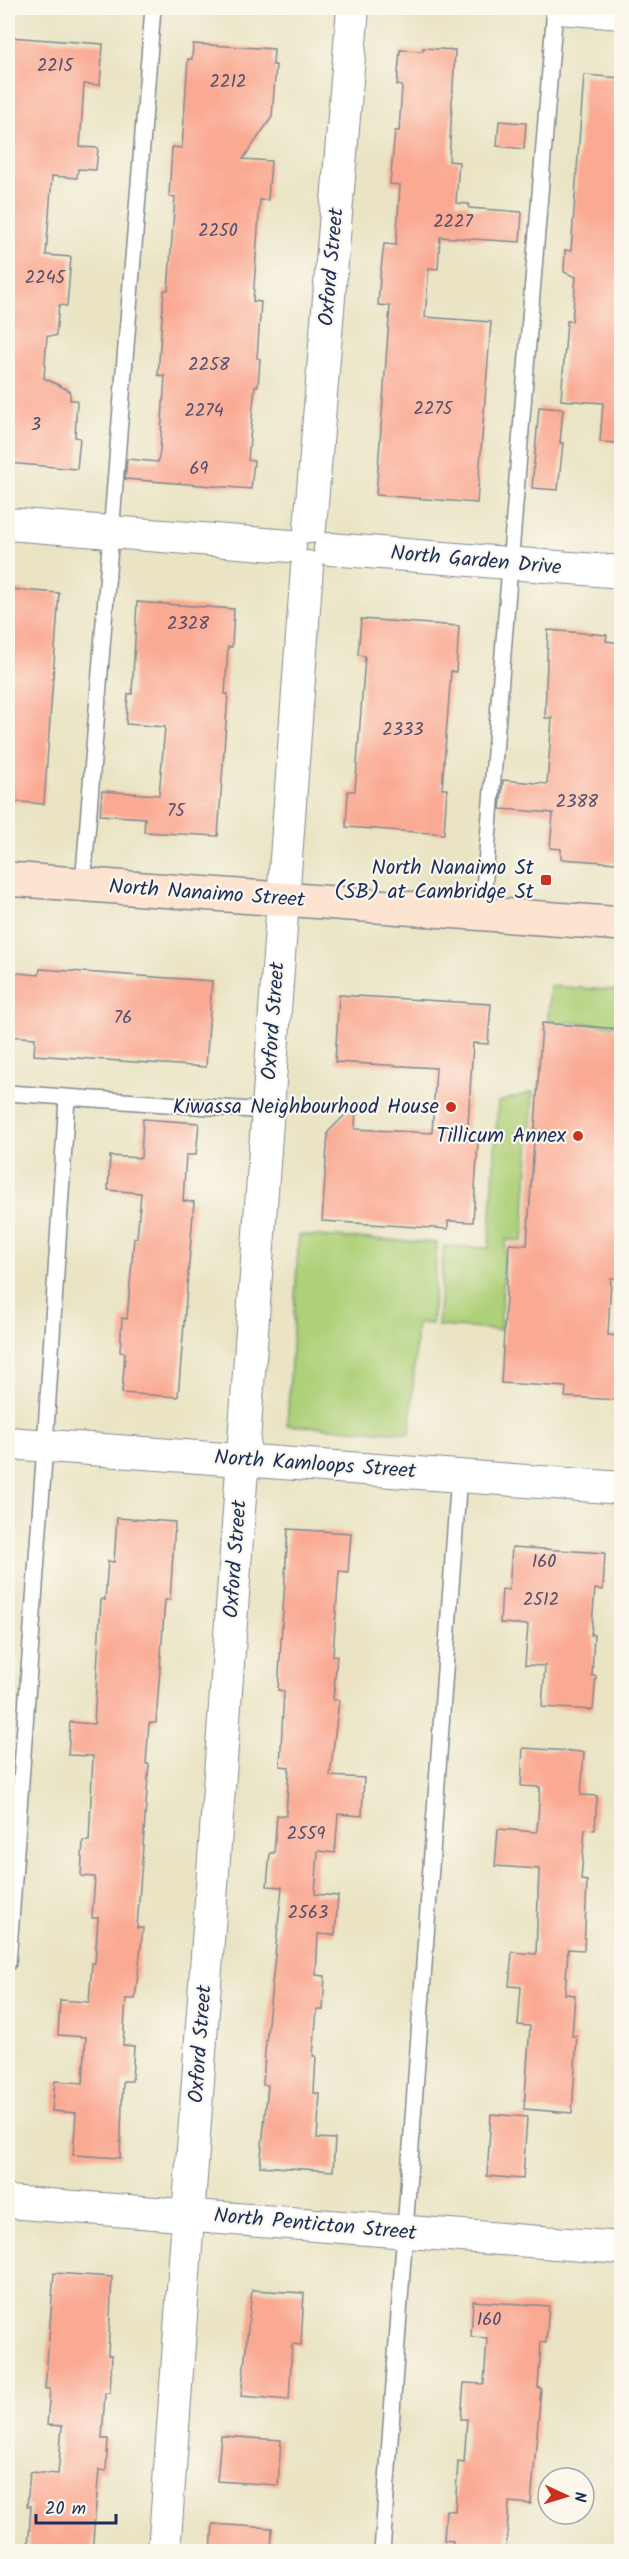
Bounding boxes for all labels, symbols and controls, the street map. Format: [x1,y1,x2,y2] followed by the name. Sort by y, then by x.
[37,52,74,81] house number: 2215
[209,68,247,97] house number: 2212
[310,206,354,327] street label: Oxford Street
[433,208,474,237] house number: 2227
[198,217,238,246] house number: 2250
[25,264,67,293] house number: 2245
[188,351,230,380] house number: 2258
[414,395,454,424] house number: 2275
[184,397,224,426] house number: 2274
[31,411,41,440] house number: 3
[190,455,209,484] house number: 69
[389,537,563,585] street label: North Garden Drive
[167,610,209,639] house number: 2328
[382,716,424,745] house number: 2333
[556,788,598,817] house number: 2388
[167,797,186,826] house number: 75
[334,852,535,909] place label: North Nanaimo St (SB) at Cambridge St
[108,871,307,917] street label: North Nanaimo Street
[539,873,553,887] marker: North Nanaimo St (SB) at Cambridge St
[253,960,295,1081] street label: Oxford Street
[114,1004,132,1033] house number: 76
[173,1091,440,1124] place label: Kiwassa Neighbourhood House
[444,1100,458,1114] marker: Kiwassa Neighbourhood House
[436,1120,567,1153] place label: Tillicum Annex
[571,1129,585,1143] marker: Tillicum Annex
[213,1441,418,1489] street label: North Kamloops Street
[215,1498,257,1619] street label: Oxford Street
[532,1548,556,1577] house number: 160
[523,1586,559,1615] house number: 2512
[287,1820,326,1849] house number: 2559
[288,1899,328,1928] house number: 2563
[180,1983,222,2104] street label: Oxford Street
[212,2200,419,2250] street label: North Penticton Street
[477,2306,501,2335] house number: 160
[536,2466,596,2526] north arrow
[36,2487,116,2525] scale bar
[567,2491,592,2503] text: N
[45,2495,86,2524] text: 20 m

